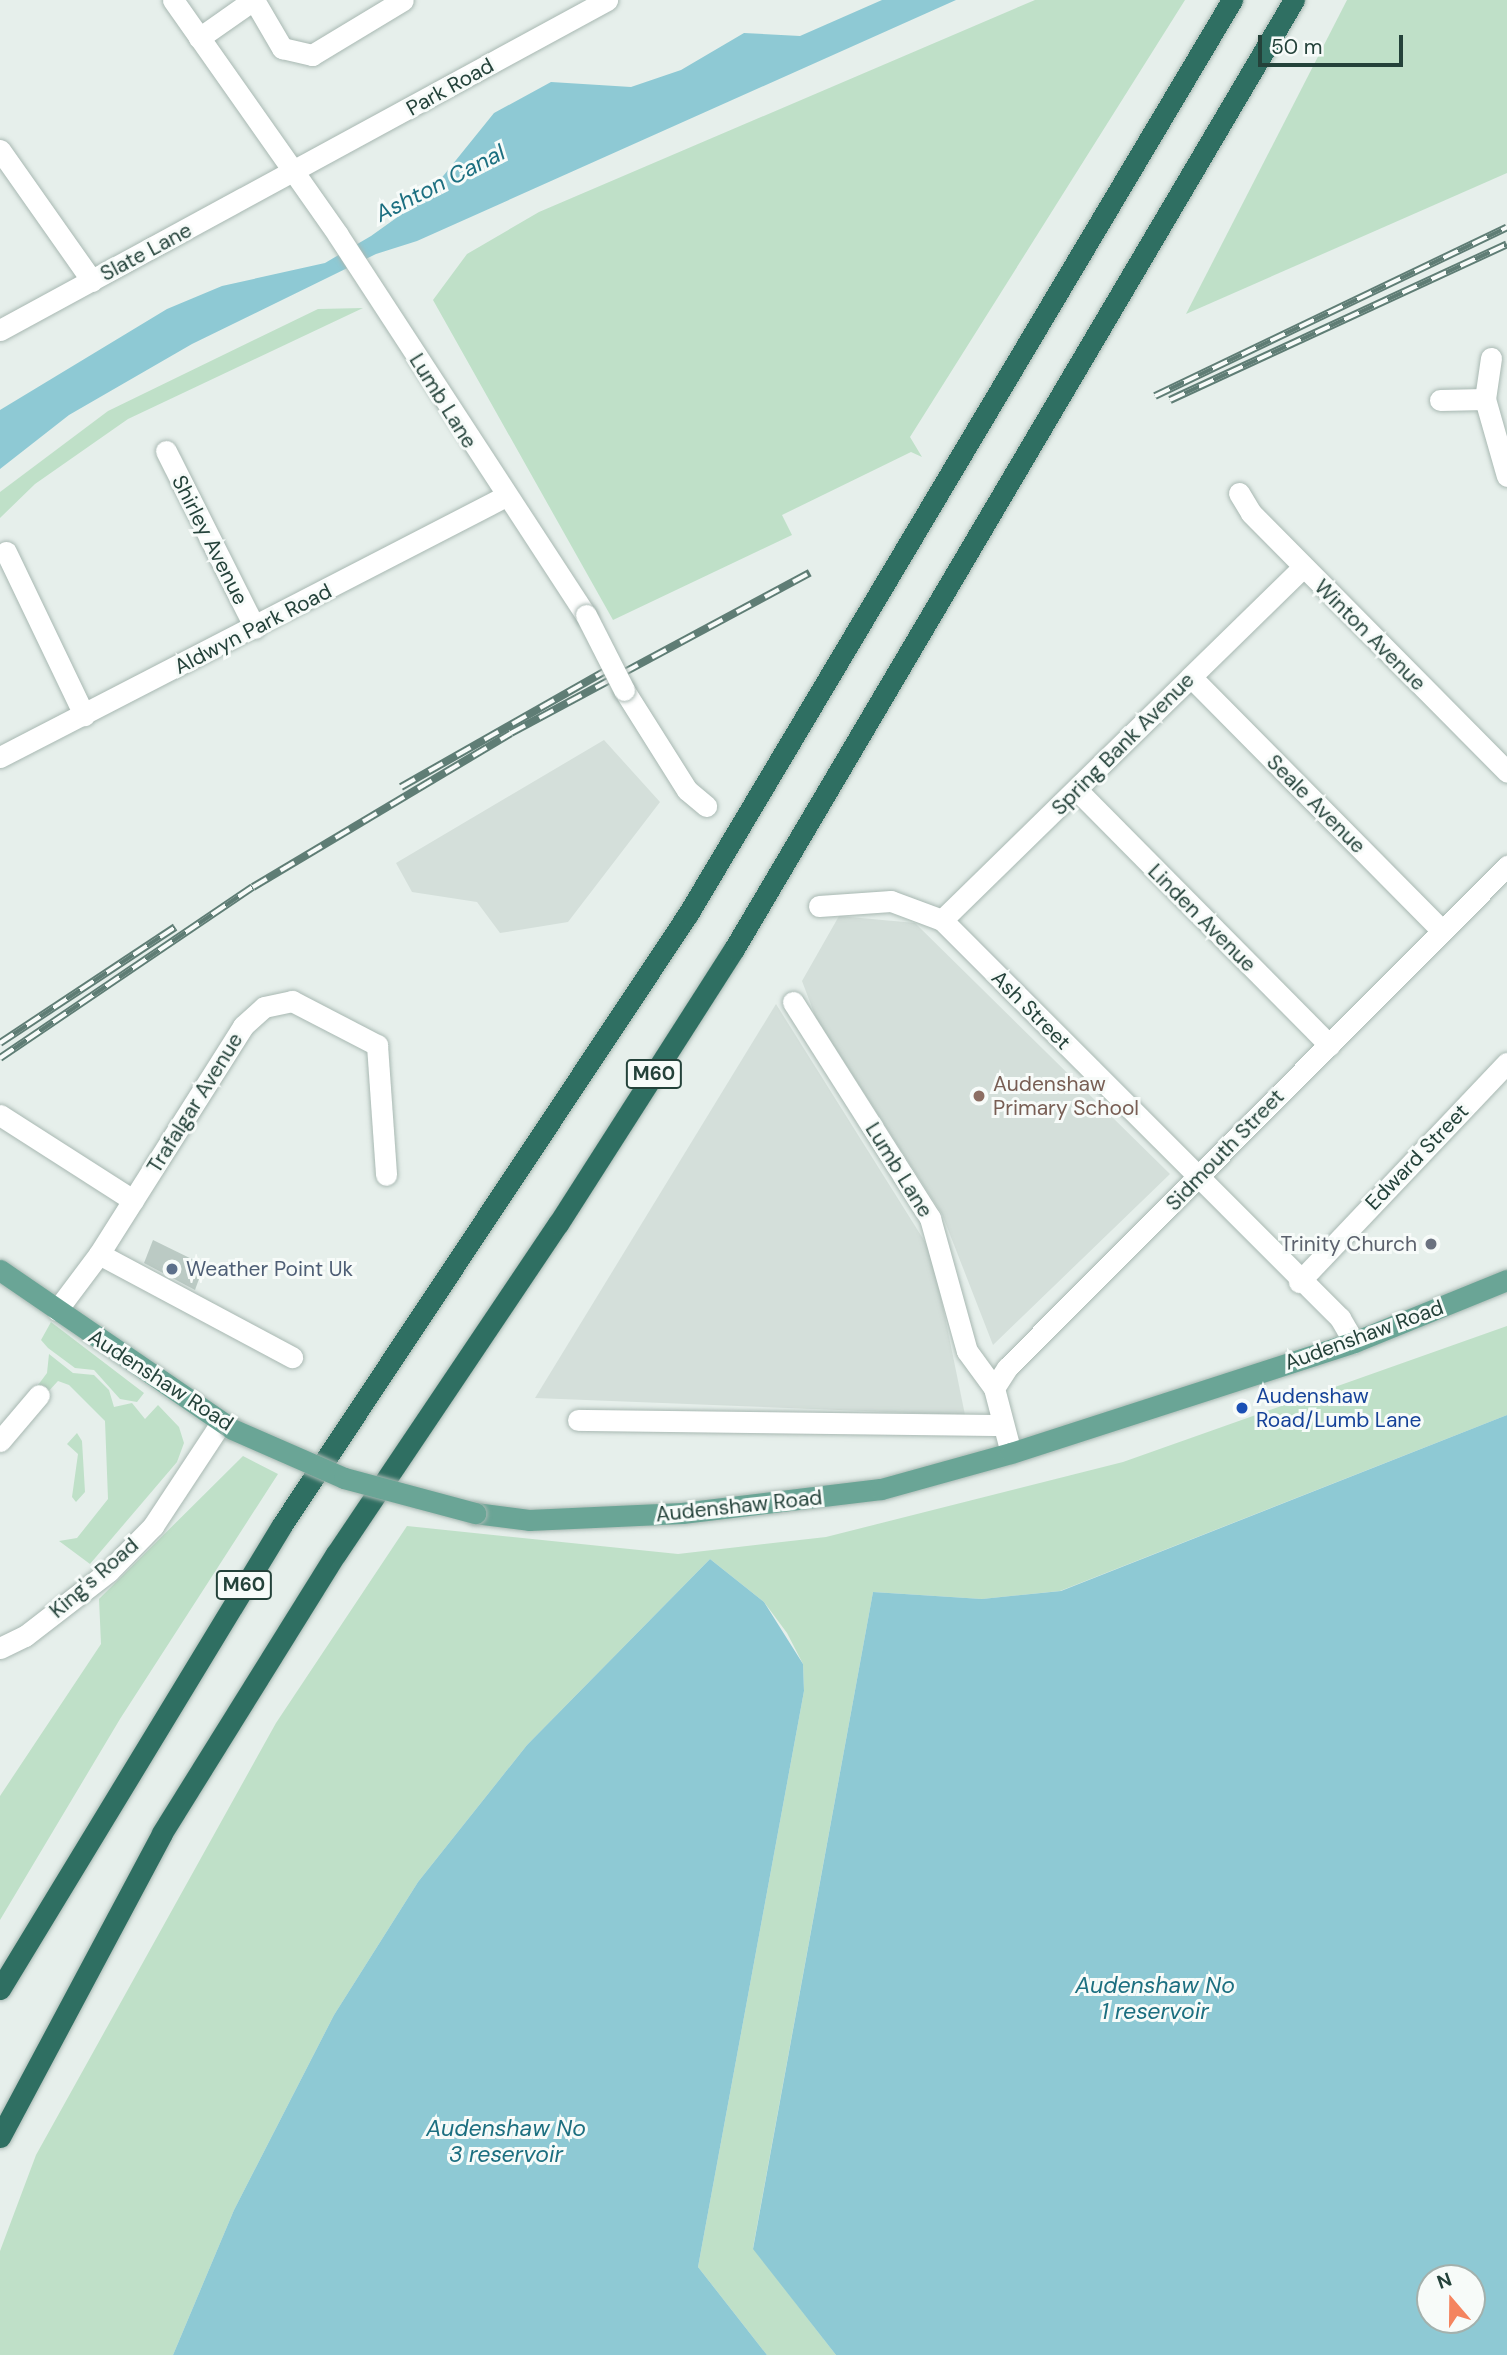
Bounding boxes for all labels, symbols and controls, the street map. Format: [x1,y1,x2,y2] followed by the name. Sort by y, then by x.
[1262,21,1407,65] scale bar
[1271,33,1322,61] text: 50 m
[402,53,498,121] street label: Park Road
[370,138,510,228] water label: Ashton Canal
[96,217,196,287] street label: Slate Lane
[404,349,482,453] street label: Lumb Lane
[167,471,253,609] street label: Shirley Avenue
[1309,574,1431,696] street label: Winton Avenue
[170,578,336,680] street label: Aldwyn Park Road
[1047,668,1199,820] street label: Spring Bank Avenue
[1261,749,1371,859] street label: Seale Avenue
[1143,859,1261,977] street label: Linden Avenue
[986,965,1076,1055] street label: Ash Street
[142,1028,248,1178] street label: Trafalgar Avenue
[624,1058,684,1090] road number: M60
[993,1071,1139,1121] place label: Audenshaw Primary School
[1161,1084,1289,1216] street label: Sidmouth Street
[971,1088,987,1104] marker: Audenshaw Primary School
[1360,1099,1474,1215] street label: Edward Street
[860,1118,938,1222] street label: Lumb Lane
[1280,1231,1417,1257] place label: Trinity Church
[1423,1236,1439,1252] marker: Trinity Church
[186,1256,353,1282] place label: Weather Point Uk
[164,1261,180,1277] marker: Weather Point Uk
[1281,1295,1447,1375] street label: Audenshaw Road
[84,1324,238,1436] street label: Audenshaw Road
[1256,1383,1421,1433] place label: Audenshaw Road/Lumb Lane
[1234,1400,1250,1416] marker: Audenshaw Road/Lumb Lane
[655,1485,823,1527] street label: Audenshaw Road
[44,1533,144,1623] street label: King's Road
[214,1569,274,1600] road number: M60
[1075,1971,1235,2025] water label: Audenshaw No 1 reservoir
[426,2114,586,2168] water label: Audenshaw No 3 reservoir
[1416,2264,1486,2334] north arrow
[1434,2267,1455,2295] text: N

